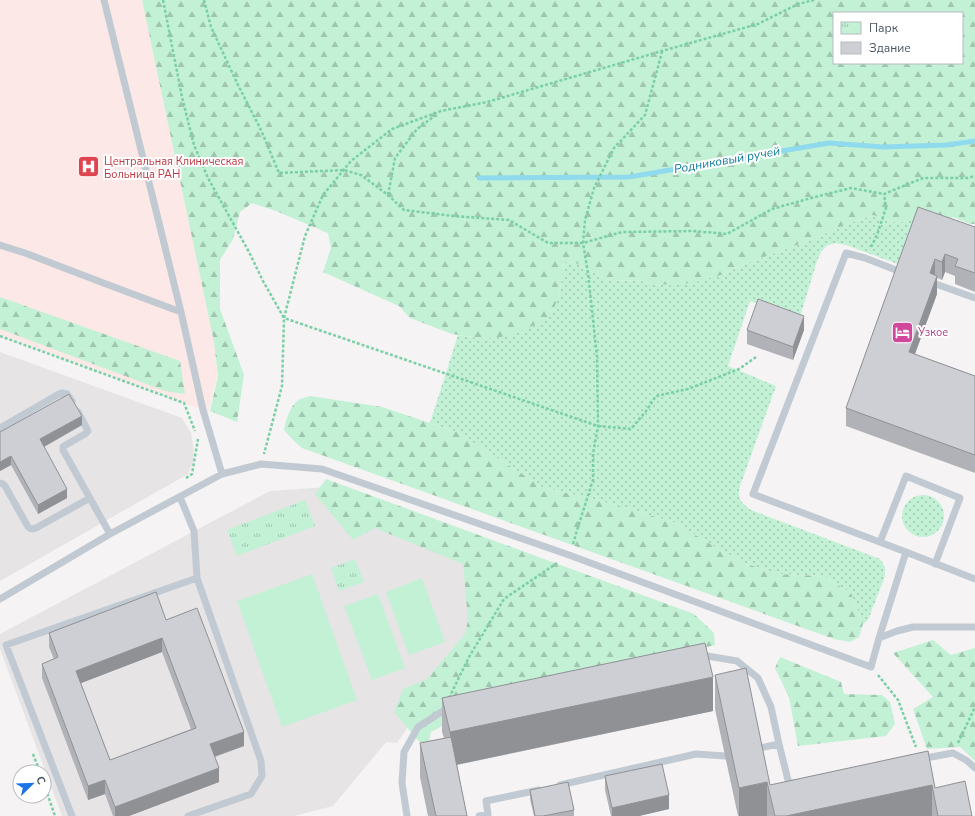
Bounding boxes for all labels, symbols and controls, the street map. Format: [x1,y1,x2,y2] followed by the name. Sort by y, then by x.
[833,12,963,64] legend
[869,20,899,36] text: Парк
[869,40,911,56] text: Здание
[673,143,781,177] water label: Родниковый ручей
[75,154,101,180] hospital icon: Центральная Клиническая Больница РАН
[104,154,243,182] place label: Центральная Клиническая Больница РАН
[889,319,915,345] hotel icon: Узкое
[917,325,948,340] place label: Узкое
[12,764,52,804] north arrow
[32,774,49,787] text: С

